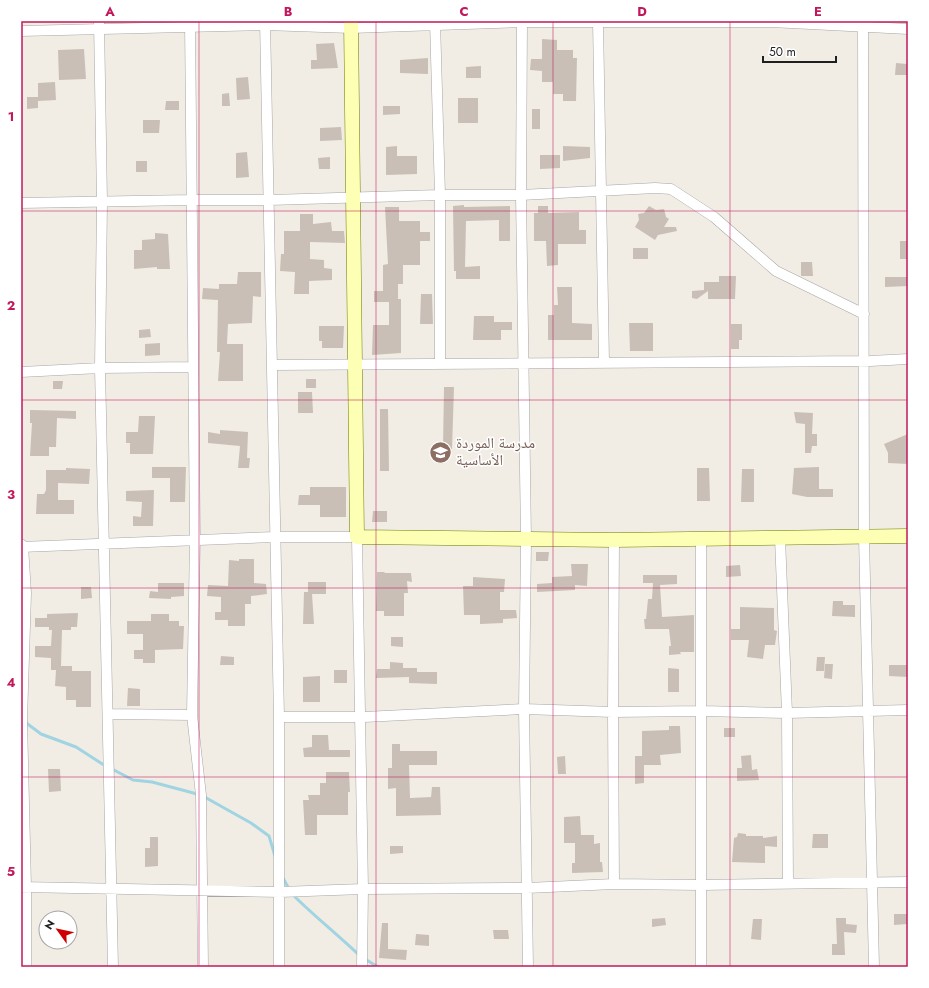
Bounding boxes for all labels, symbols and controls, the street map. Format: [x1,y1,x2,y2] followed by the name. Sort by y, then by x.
[104,2,115,21] text: A
[284,2,293,21] text: B
[459,2,469,21] text: C
[637,2,647,21] text: D
[814,2,822,21] text: E
[763,38,836,64] scale bar
[769,43,796,61] text: 50 m
[8,107,14,126] text: 1
[7,296,15,315] text: 2
[456,432,535,471] place label: مدرسة الموردة الأساسية
[428,439,454,465] school or university icon: مدرسة الموردة الأساسية
[7,485,15,504] text: 3
[6,673,16,692] text: 4
[7,862,15,881] text: 5
[38,910,78,950] north arrow
[41,917,59,933] text: N

